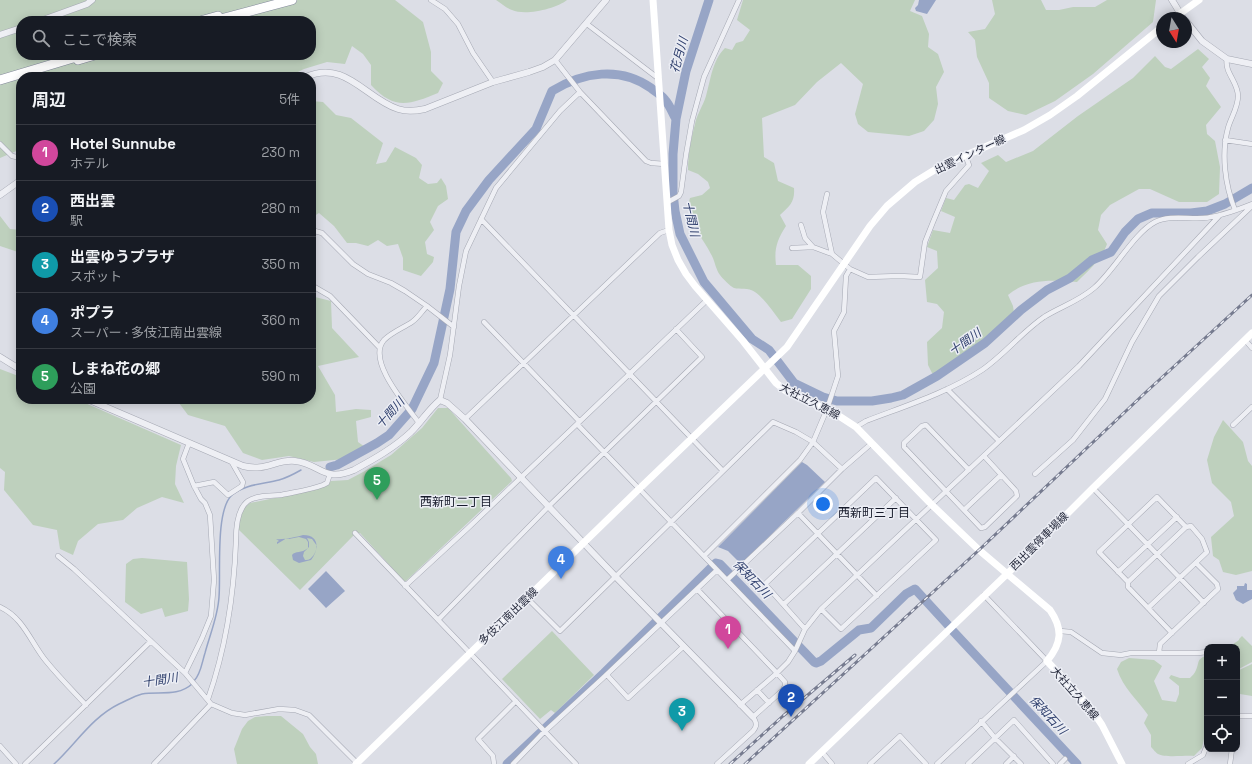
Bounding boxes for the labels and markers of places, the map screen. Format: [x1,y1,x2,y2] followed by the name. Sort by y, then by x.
[364,467,390,500] pin: 5
[548,546,574,579] pin: 4
[715,616,741,649] pin: 1
[778,684,804,717] pin: 2
[669,698,695,731] pin: 3

